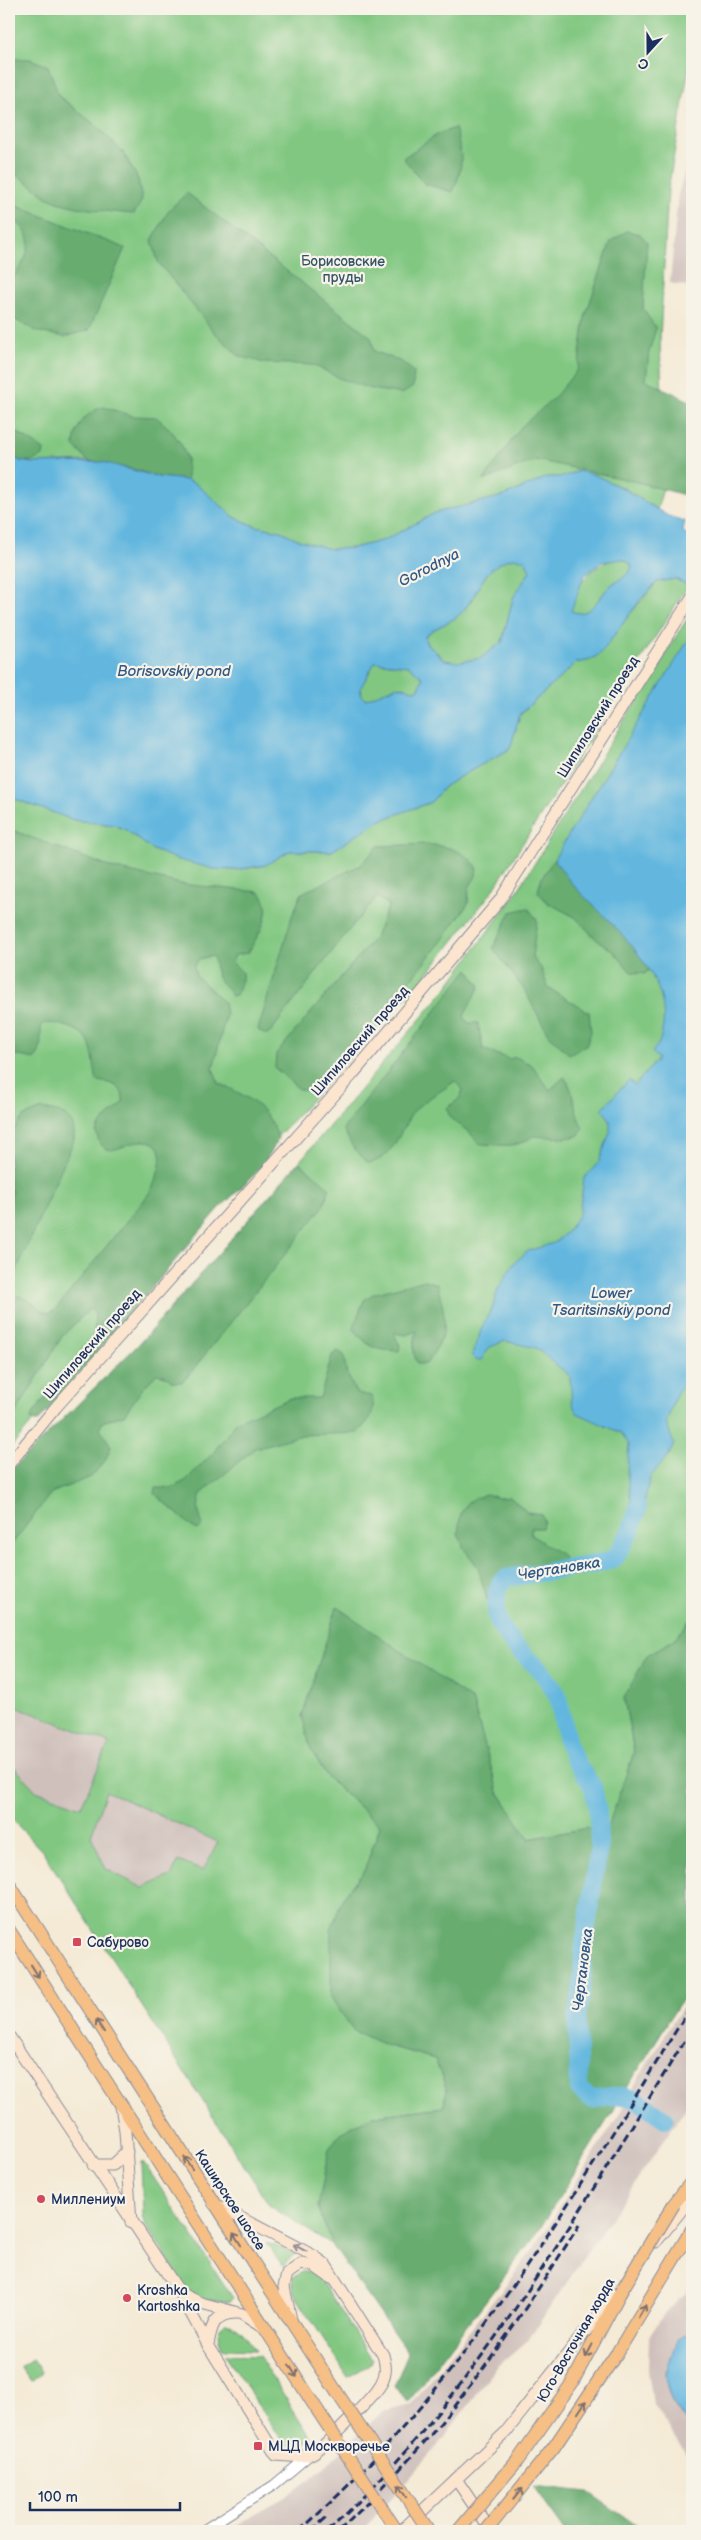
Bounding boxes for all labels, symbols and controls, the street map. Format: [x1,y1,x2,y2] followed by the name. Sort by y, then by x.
[624,28,674,78] north arrow
[636,54,651,73] text: С
[301,253,385,286] park label: Борисовские пруды
[395,545,463,591] water label: Gorodnya
[554,653,643,781] street label: Шипиловский проезд
[117,662,231,681] water label: Borisovskiy pond
[308,982,413,1099] street label: Шипиловский проезд
[552,1284,671,1320] water label: Lower Tsaritsinskiy pond
[40,1285,145,1402] street label: Шипиловский проезд
[516,1553,602,1585] water label: Чертановка
[568,1927,598,2013] water label: Чертановка
[87,1934,149,1951] place label: Сабурово
[71,1936,83,1948] marker: Сабурово
[30,1963,40,1977] one-way arrow
[95,2019,105,2033] one-way arrow
[191,2147,269,2254] street label: Каширское шоссе
[183,2156,193,2170] one-way arrow
[51,2191,126,2208] place label: Миллениум
[35,2193,47,2205] marker: Миллениум
[232,2232,242,2246] one-way arrow
[293,2243,308,2253] one-way arrow
[533,2274,619,2405] street label: Юго-Восточная хорда
[137,2282,200,2315] place label: Kroshka Kartoshka
[121,2292,133,2304] marker: Kroshka Kartoshka
[638,2304,648,2318] one-way arrow
[584,2344,594,2359] one-way arrow
[288,2364,298,2378] one-way arrow
[577,2401,587,2415] one-way arrow
[268,2438,390,2455] place label: МЦД Москворечье
[252,2440,264,2452] marker: МЦД Москворечье
[30,2480,180,2512] scale bar
[397,2484,407,2498] one-way arrow
[38,2488,78,2507] text: 100 m
[512,2488,523,2501] one-way arrow

